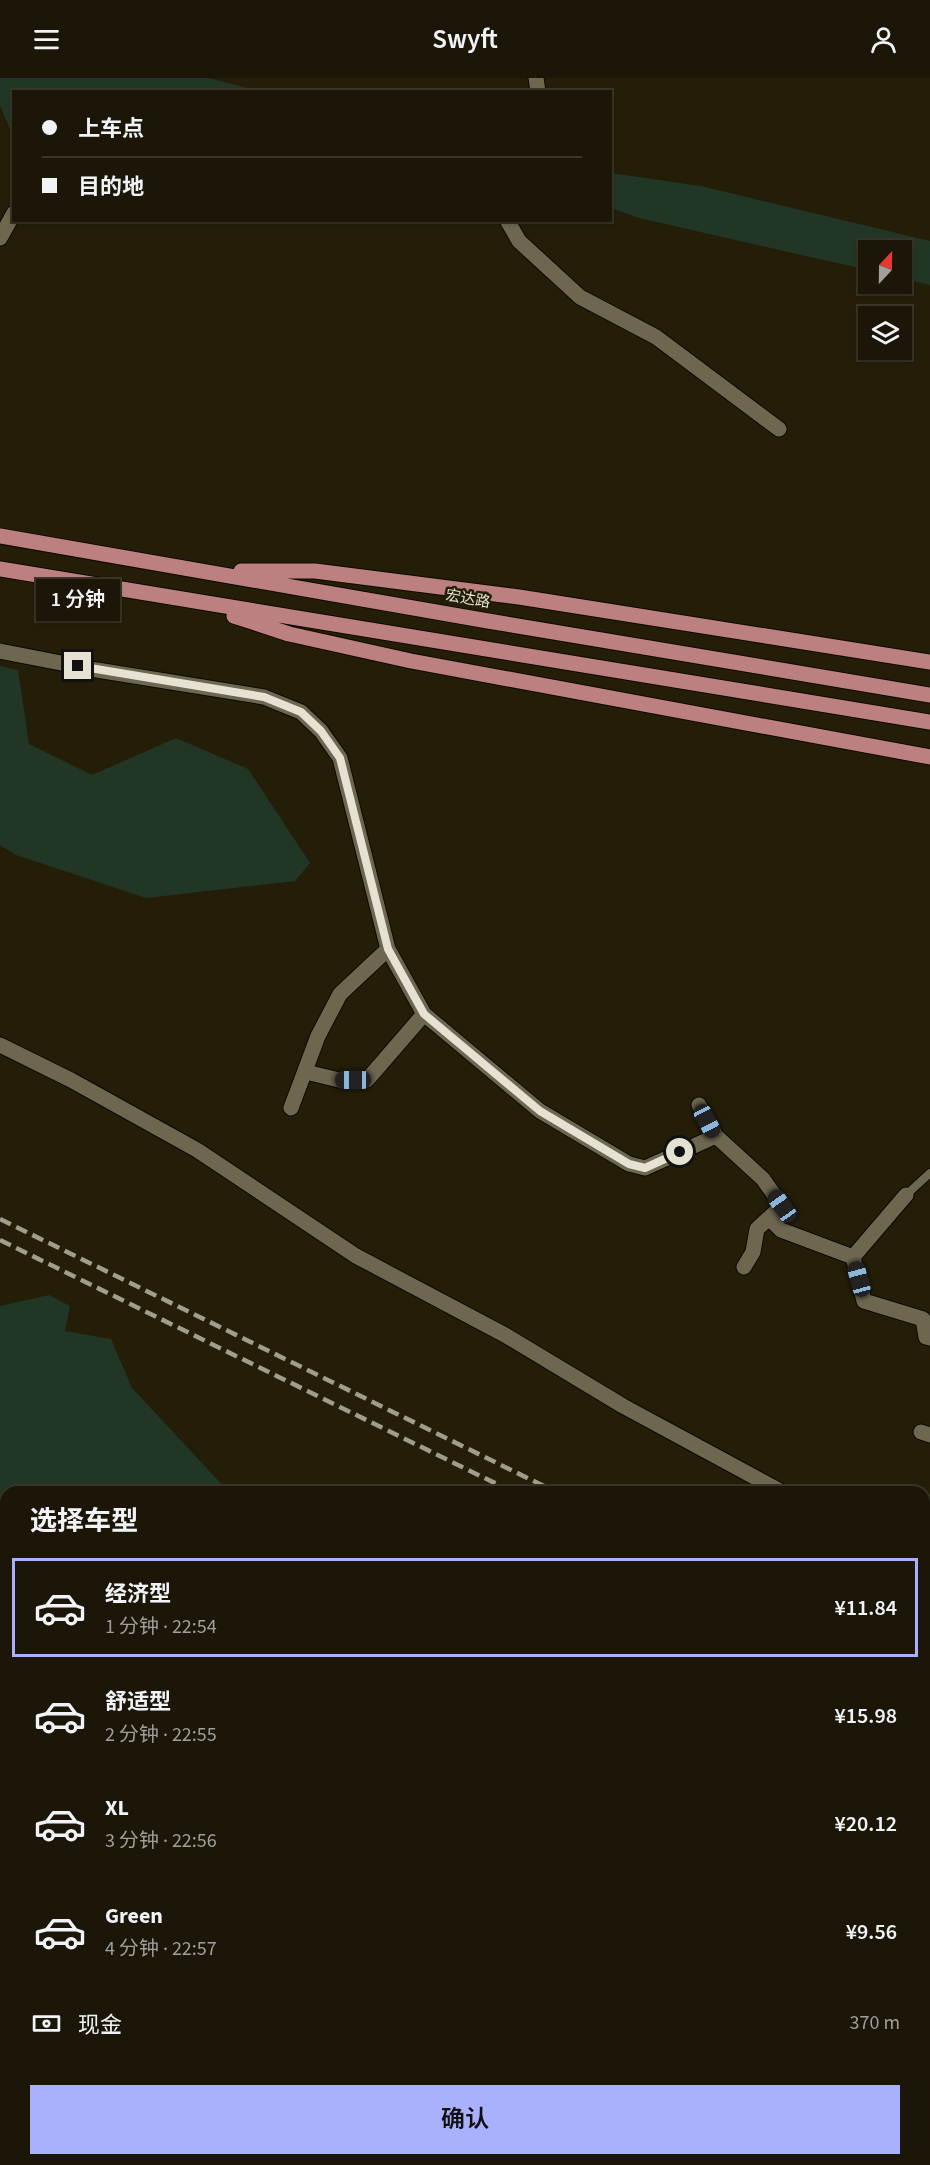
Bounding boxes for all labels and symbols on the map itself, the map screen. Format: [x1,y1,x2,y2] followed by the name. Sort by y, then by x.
[858,240,912,294] north arrow
[36,579,120,621] callout: 1 分钟
[444,585,492,613] street label: 宏达路
[64,652,91,679] route end
[335,1071,371,1089] car
[691,1101,723,1141] car
[666,1138,693,1165] route start
[764,1186,800,1226] car
[846,1259,872,1299] car

